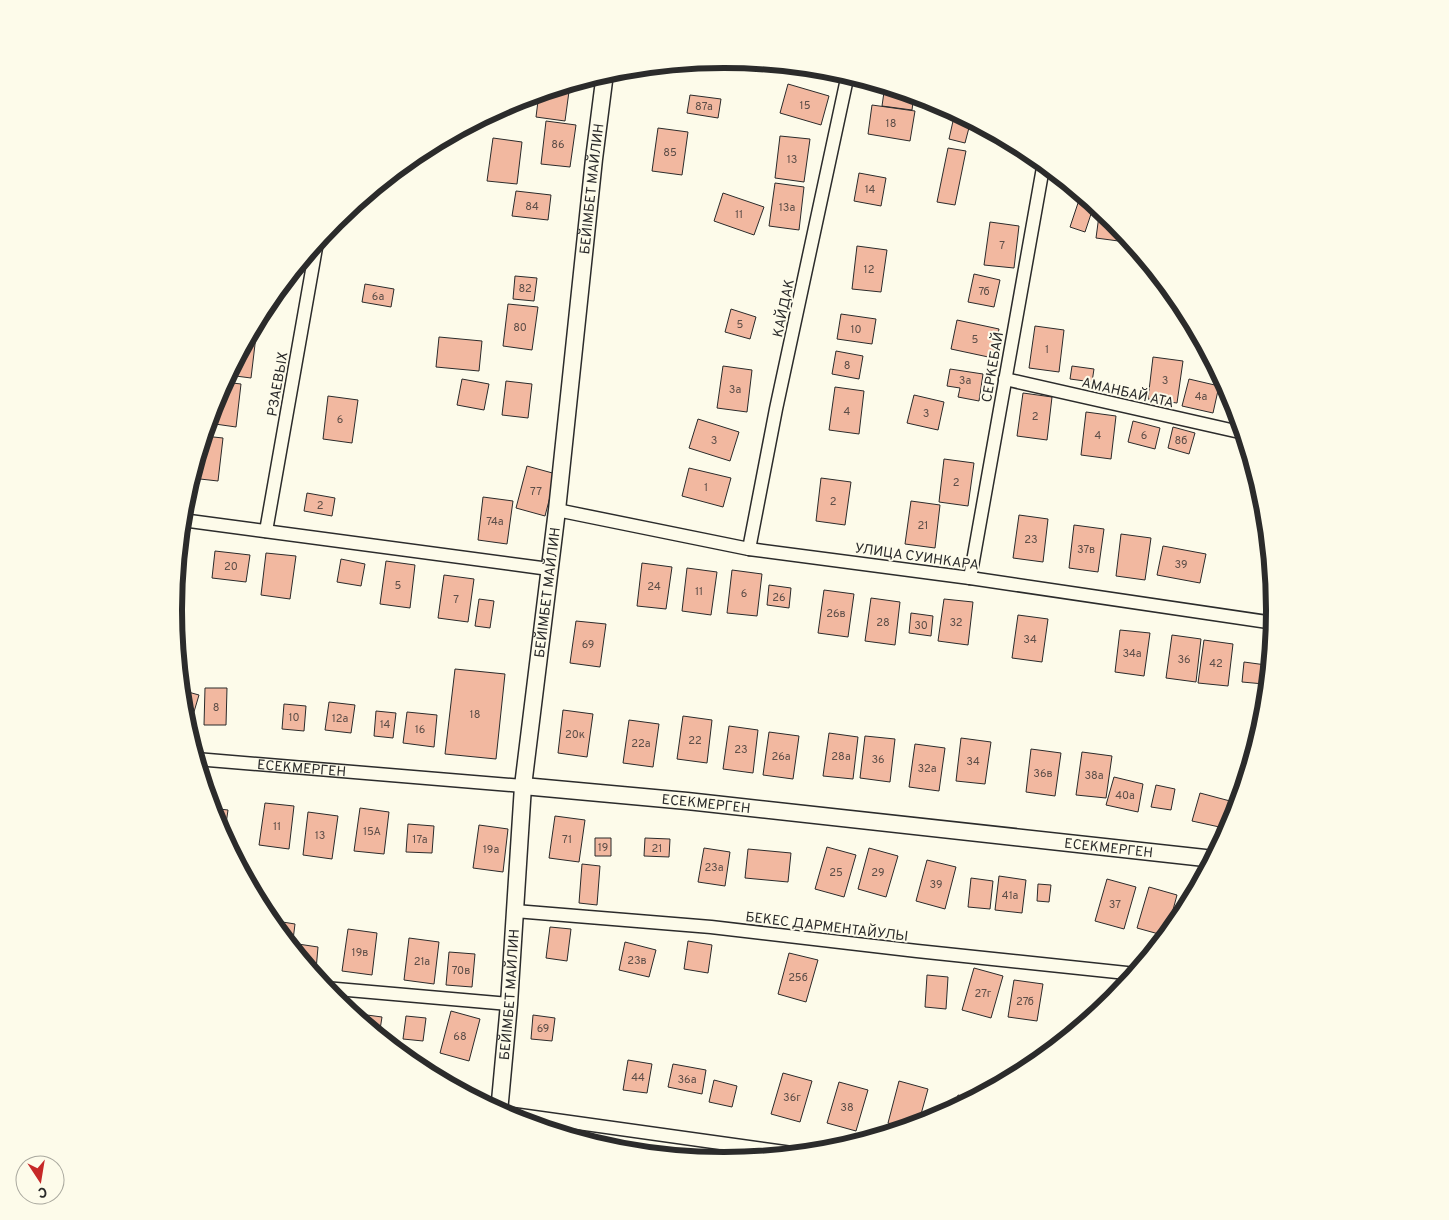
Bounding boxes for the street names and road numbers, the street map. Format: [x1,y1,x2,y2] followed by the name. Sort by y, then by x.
[577,123,608,255] street label: БЕЙІМБЕТ МАЙЛИН
[769,277,799,339] street label: КАЙДАК
[978,330,1008,404] street label: СЕРКЕБАЙ
[264,351,293,418] street label: РЗАЕВЫХ
[1080,374,1176,412] street label: АМАНБАЙ АТА
[532,526,565,659] street label: БЕЙІМБЕТ МАЙЛИН
[853,540,980,575] street label: УЛИЦА СУИНКАРА
[256,757,347,781] street label: EСЕКМЕРГЕН
[661,792,751,818] street label: EСЕКМЕРГЕН
[1063,836,1154,862] street label: EСЕКМЕРГЕН
[744,908,909,946] street label: БЕКЕС ДАРМЕНТАЙУЛЫ
[497,928,524,1061] street label: БЕЙІМБЕТ МАЙЛИН

